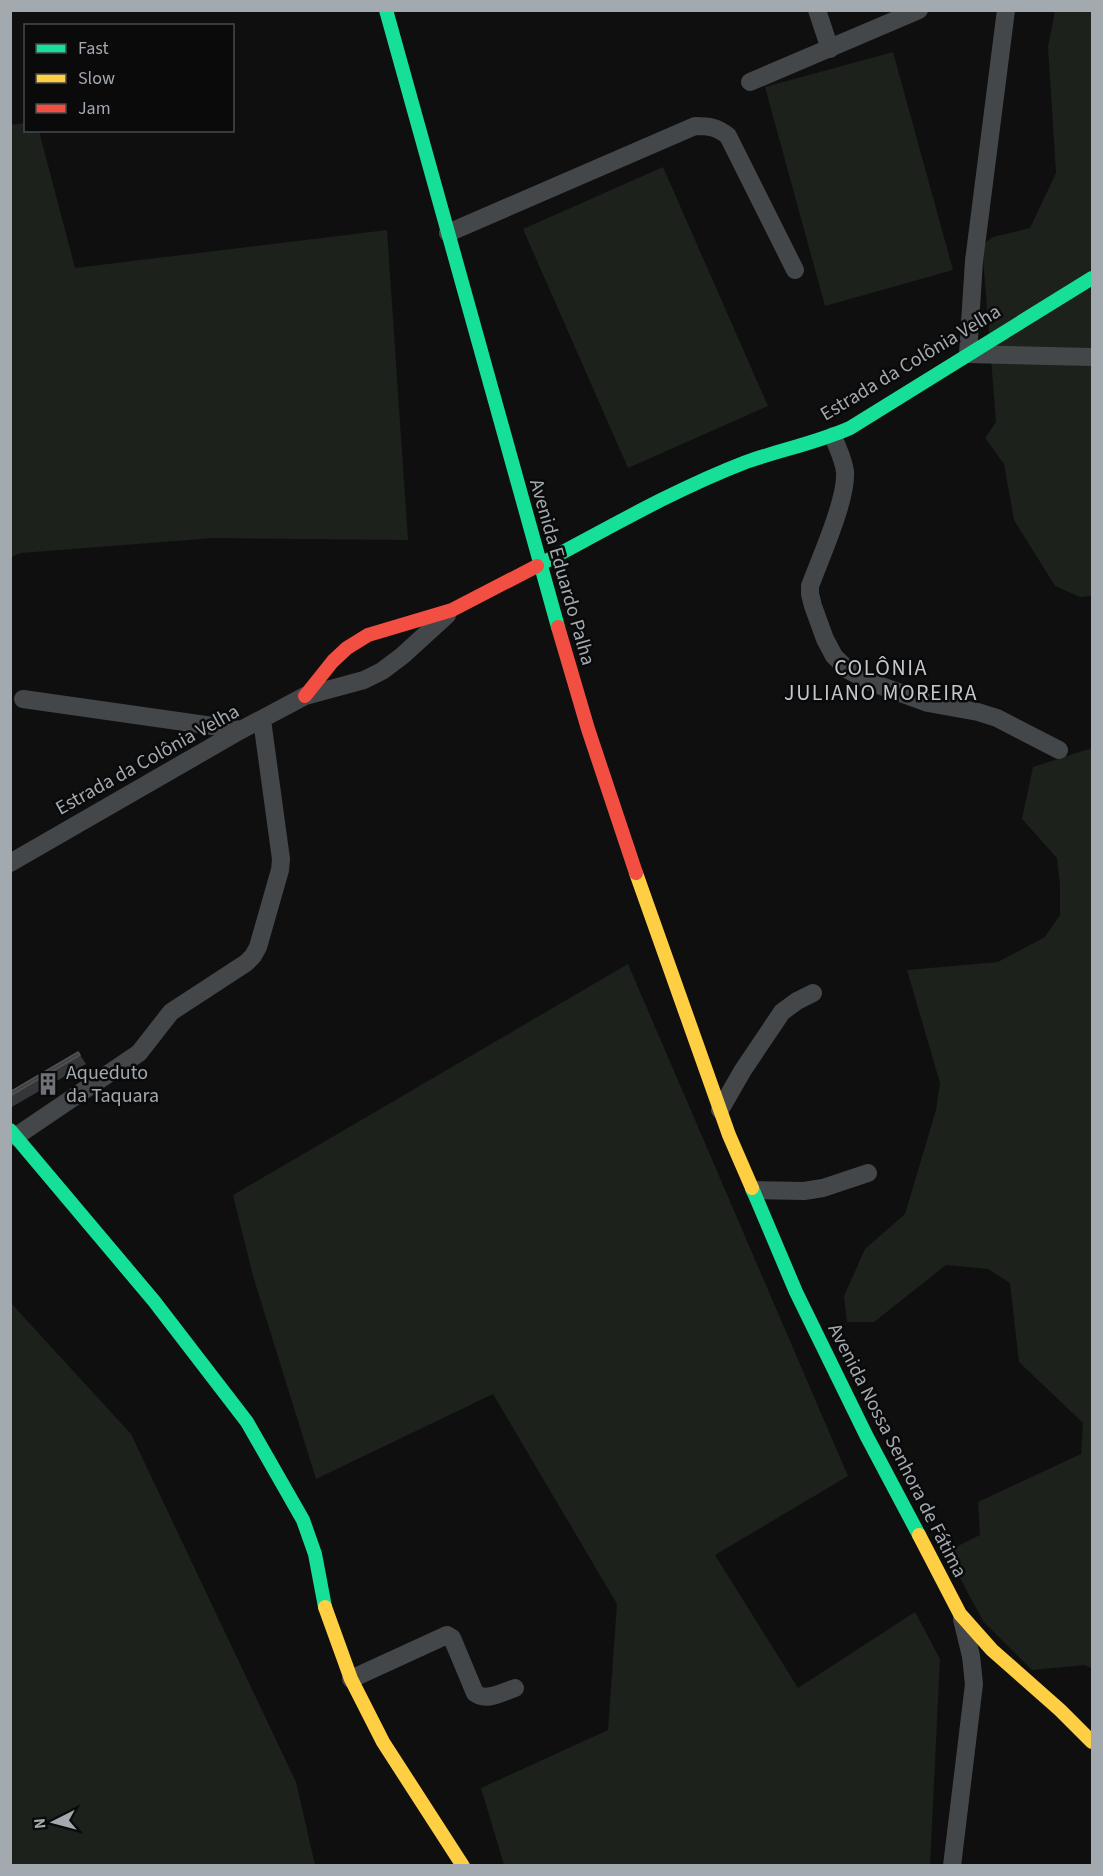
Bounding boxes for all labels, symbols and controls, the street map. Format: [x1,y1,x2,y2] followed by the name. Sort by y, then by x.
[24,24,234,132] legend
[78,36,109,61] text: Fast
[78,66,115,91] text: Slow
[78,96,111,121] text: Jam
[815,298,1006,428] street label: Estrada da Colônia Velha
[522,476,602,669] street label: Avenida Eduardo Palha
[784,652,978,709] district label: COLÔNIA JULIANO MOREIRA
[50,698,244,822] street label: Estrada da Colônia Velha
[66,1059,159,1110] place label: Aqueduto da Taquara
[35,1071,61,1097] building icon: Aqueduto da Taquara
[821,1319,974,1582] street label: Avenida Nossa Senhora de Fátima
[24,1792,84,1852] north arrow
[29,1817,52,1830] text: N

